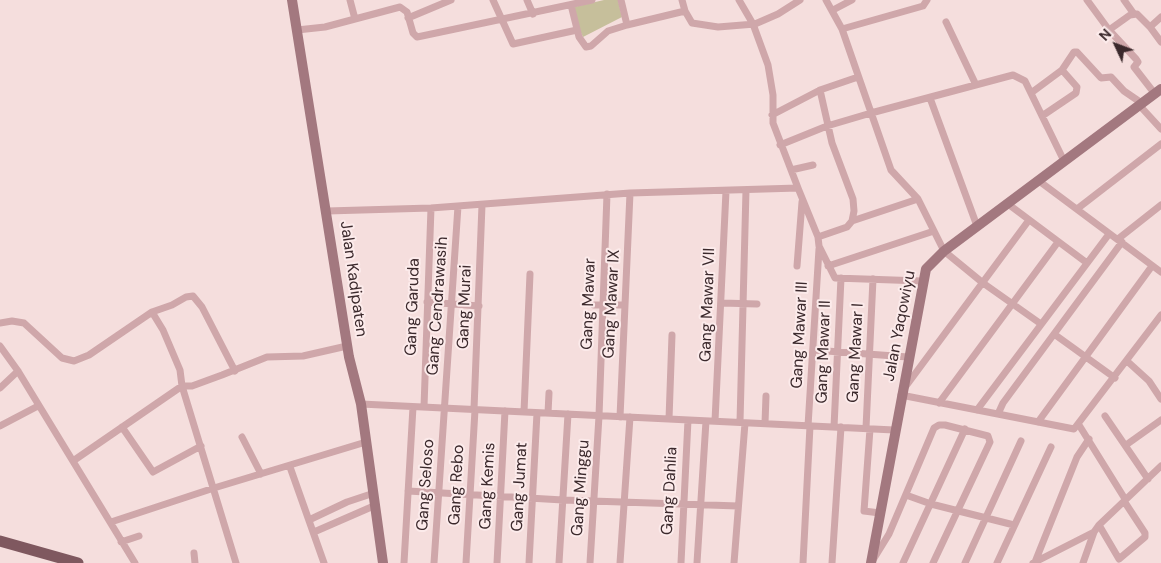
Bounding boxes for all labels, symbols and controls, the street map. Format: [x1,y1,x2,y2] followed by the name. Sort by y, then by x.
[1091,20,1141,70] north arrow
[1095,25,1115,45] text: N
[335,220,371,338] street label: Jalan Kadipaten
[424,236,452,376] street label: Gang Cendrawasih
[696,248,720,362] street label: Gang Mawar VII
[600,249,624,359] street label: Gang Mawar IX
[402,258,424,356] street label: Gang Garuda
[578,258,600,350] street label: Gang Mawar
[454,265,476,349] street label: Gang Murai
[880,269,920,383] street label: Jalan Yaqowiyu
[788,281,812,389] street label: Gang Mawar III
[813,300,835,404] street label: Gang Mawar II
[844,303,868,403] street label: Gang Mawar I
[413,438,439,532] street label: Gang Seloso
[568,439,594,537] street label: Gang Minggu
[476,442,500,530] street label: Gang Kemis
[508,442,532,532] street label: Gang Jumat
[445,444,469,526] street label: Gang Rebo
[658,446,682,536] street label: Gang Dahlia

